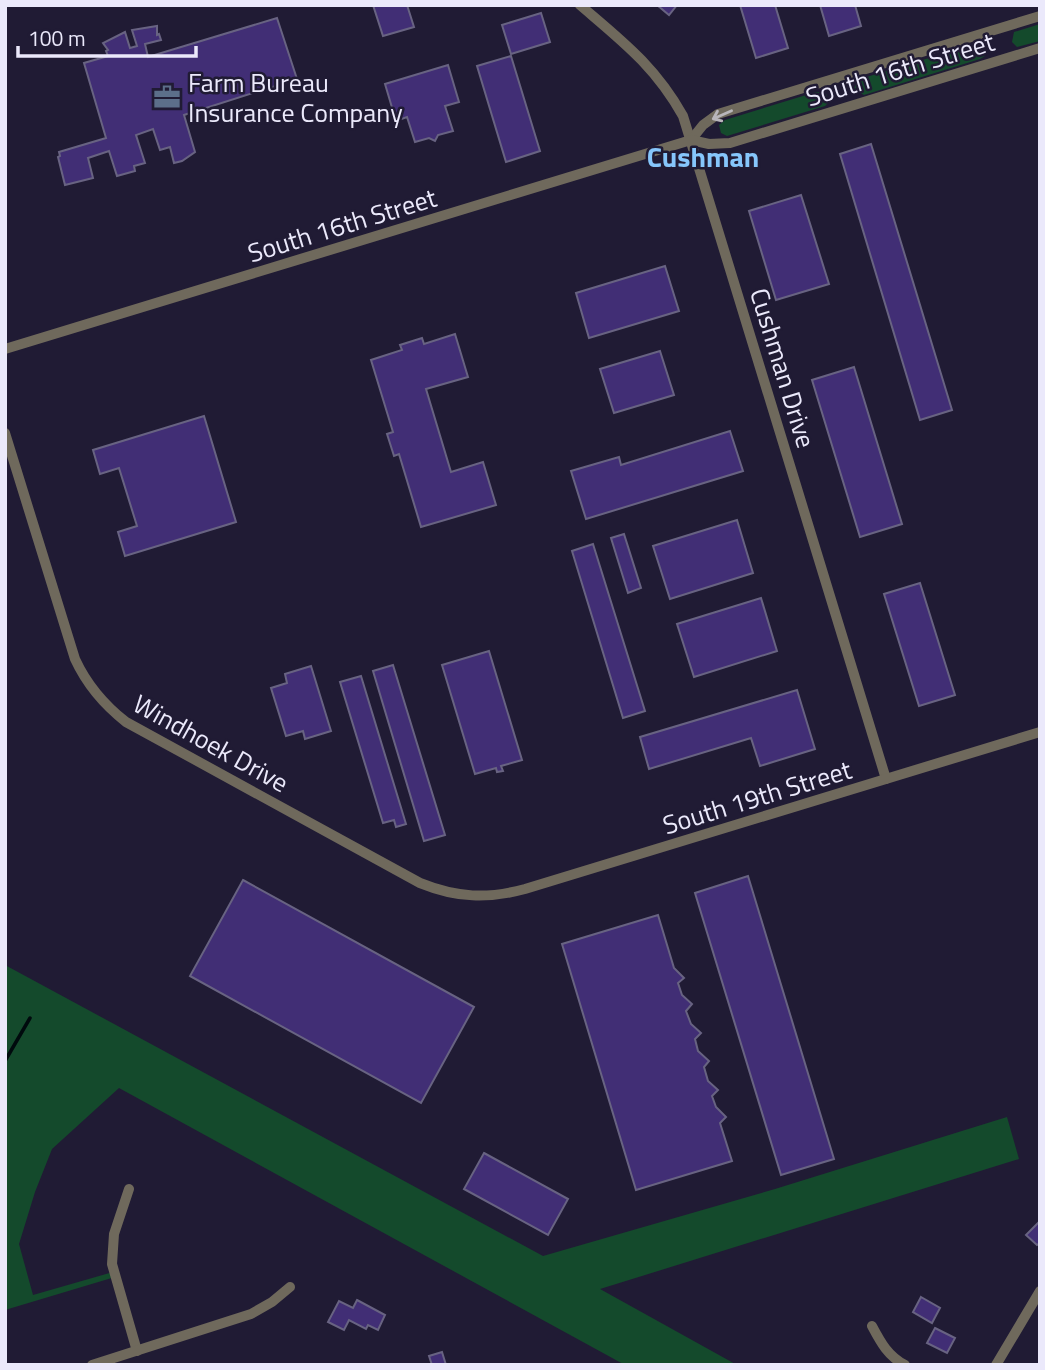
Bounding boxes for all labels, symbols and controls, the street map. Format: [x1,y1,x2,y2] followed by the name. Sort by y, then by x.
[18,14,196,58] scale bar
[28,22,85,54] text: 100 m
[801,22,999,116] street label: South 16th Street
[188,63,403,132] place label: Farm Bureau Insurance Company
[152,82,182,112] office icon: Farm Bureau Insurance Company
[711,109,733,122] one-way arrow
[647,135,759,178] district label: Cushman
[243,178,441,272] street label: South 16th Street
[740,283,826,453] street label: Cushman Drive
[126,684,296,802] street label: Windhoek Drive
[658,750,856,844] street label: South 19th Street

